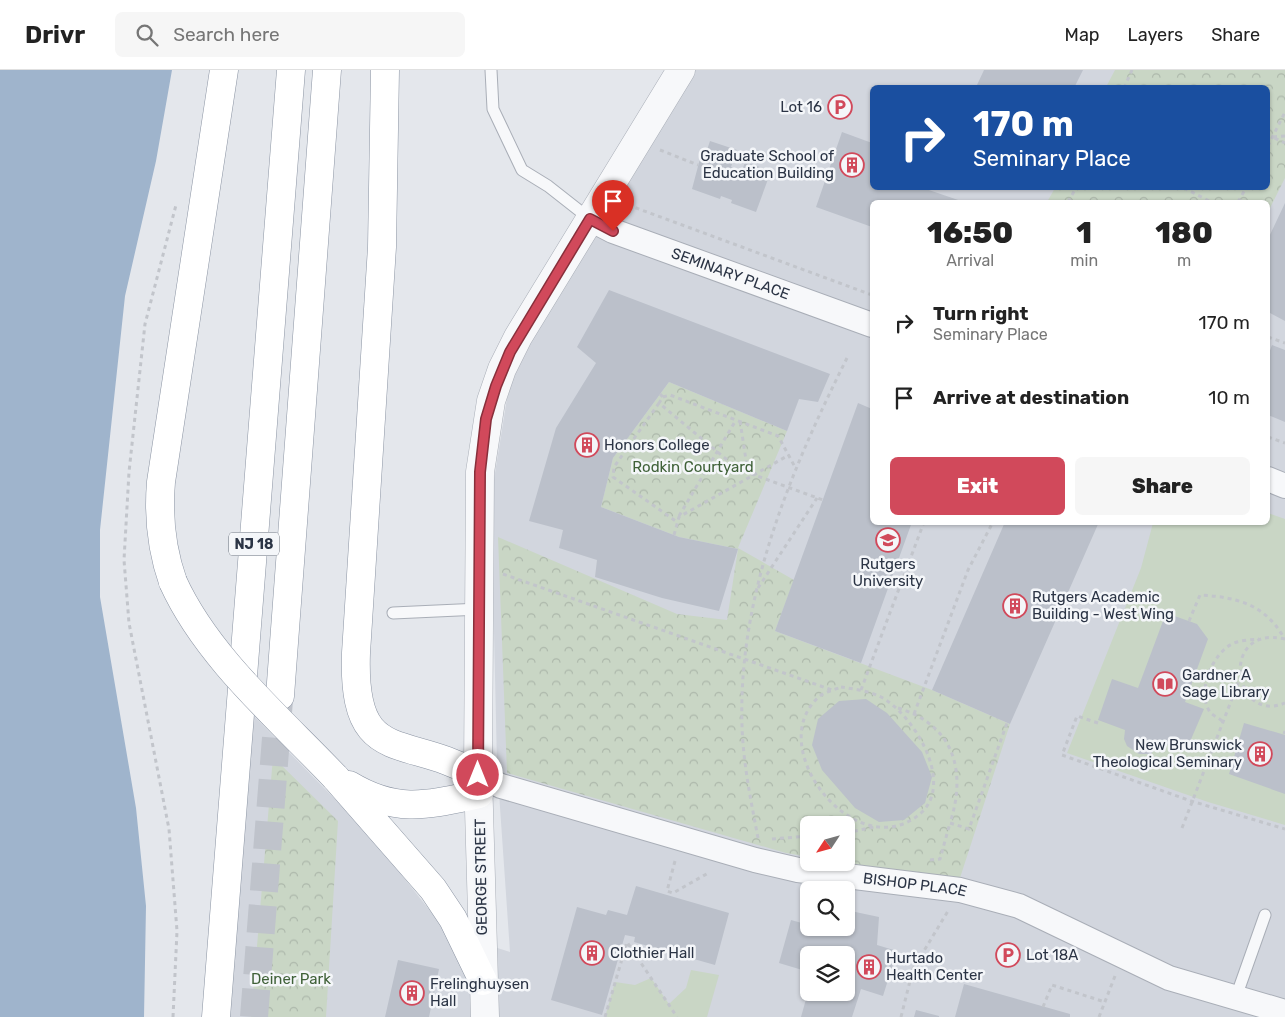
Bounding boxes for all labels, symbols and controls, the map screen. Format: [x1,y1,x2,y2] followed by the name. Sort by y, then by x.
[115,12,465,57] search box
[25,21,85,49] text: Drivr
[133,21,161,49] icon: search
[173,23,280,46] text: Search here
[1065,24,1100,46] text: Map
[1128,24,1183,46] text: Layers
[1211,24,1260,46] text: Share
[827,94,853,120] parking icon: Lot 16
[780,98,822,116] place label: Lot 16
[973,103,1074,145] text: 170 m
[890,105,955,170] icon: right
[973,145,1131,172] text: Seminary Place
[700,147,834,182] place label: Graduate School of Education Building
[839,152,865,178] building icon: Graduate School of Education Building
[592,180,634,231] pin
[599,187,627,215] icon: arrive
[927,215,1013,251] text: 16:50
[1076,215,1092,251] text: 1
[1155,215,1213,251] text: 180
[669,244,792,303] street label: SEMINARY PLACE
[946,251,994,270] text: Arrival
[1070,251,1098,270] text: min
[1177,251,1191,270] text: m
[933,302,1028,325] text: Turn right
[890,309,918,337] icon: right
[1199,311,1250,334] text: 170 m
[933,325,1048,344] text: Seminary Place
[890,384,918,412] icon: arrive
[933,386,1129,409] text: Arrive at destination
[1208,386,1250,409] text: 10 m
[574,432,600,458] building icon: Honors College
[604,436,710,454] place label: Honors College
[890,457,1065,515] button: Exit
[1075,457,1250,515] button: Share
[632,458,754,476] park label: Rodkin Courtyard
[875,527,901,553] school or university icon: Rutgers University
[229,532,279,556] road number: NJ 18
[853,555,923,590] place label: Rutgers University
[1032,588,1174,623] place label: Rutgers Academic Building - West Wing
[1002,593,1028,619] building icon: Rutgers Academic Building - West Wing
[1182,666,1269,701] place label: Gardner A Sage Library
[1152,671,1178,697] library icon: Gardner A Sage Library
[1093,736,1242,771] place label: New Brunswick Theological Seminary
[1247,741,1273,767] building icon: New Brunswick Theological Seminary
[451,748,503,800] position arrow
[800,816,855,871] north arrow
[800,816,855,1001] map controls
[471,818,491,936] street label: GEORGE STREET
[862,869,969,900] street label: BISHOP PLACE
[800,881,855,936] button: search
[579,940,605,966] building icon: Clothier Hall
[995,942,1021,968] parking icon: Lot 18A
[610,944,695,962] place label: Clothier Hall
[800,946,855,1001] button: layers
[1026,946,1078,964] place label: Lot 18A
[886,949,983,984] place label: Hurtado Health Center
[856,954,882,980] building icon: Hurtado Health Center
[251,970,331,988] park label: Deiner Park
[430,975,529,1010] place label: Frelinghuysen Hall
[399,980,425,1006] building icon: Frelinghuysen Hall

